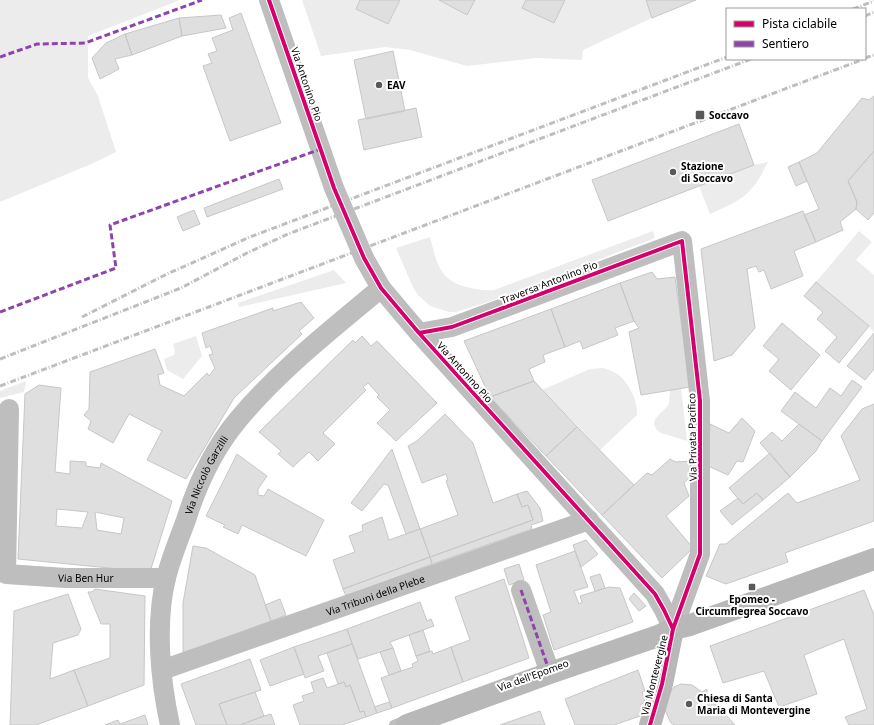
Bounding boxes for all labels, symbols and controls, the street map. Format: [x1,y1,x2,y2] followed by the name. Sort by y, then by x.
[726,8,866,60] legend
[762,15,837,32] text: Pista ciclabile
[762,35,809,52] text: Sentiero
[288,45,326,123] street label: Via Antonino Pio
[387,78,406,92] place label: EAV
[374,80,384,90] marker: EAV
[709,108,749,122] place label: Soccavo
[694,109,706,121] marker: Soccavo
[681,159,733,185] place label: Stazione di Soccavo
[668,167,678,177] marker: Stazione di Soccavo
[498,257,600,307] street label: Traversa Antonino Pio
[434,339,496,405] street label: Via Antonino Pio
[684,393,700,481] street label: Via Privata Pacifico
[181,433,231,516] street label: Via Niccolò Garzilli
[58,570,114,585] street label: Via Ben Hur
[324,571,427,619] street label: Via Tribuni della Plebe
[747,582,757,592] marker: Epomeo - Circumflegrea Soccavo
[695,592,809,618] place label: Epomeo - Circumflegrea Soccavo
[637,633,671,717] street label: Via Montevergine
[495,656,571,694] street label: Via dell'Epomeo
[697,691,811,717] place label: Chiesa di Santa Maria di Montevergine
[684,699,694,709] marker: Chiesa di Santa Maria di Montevergine

